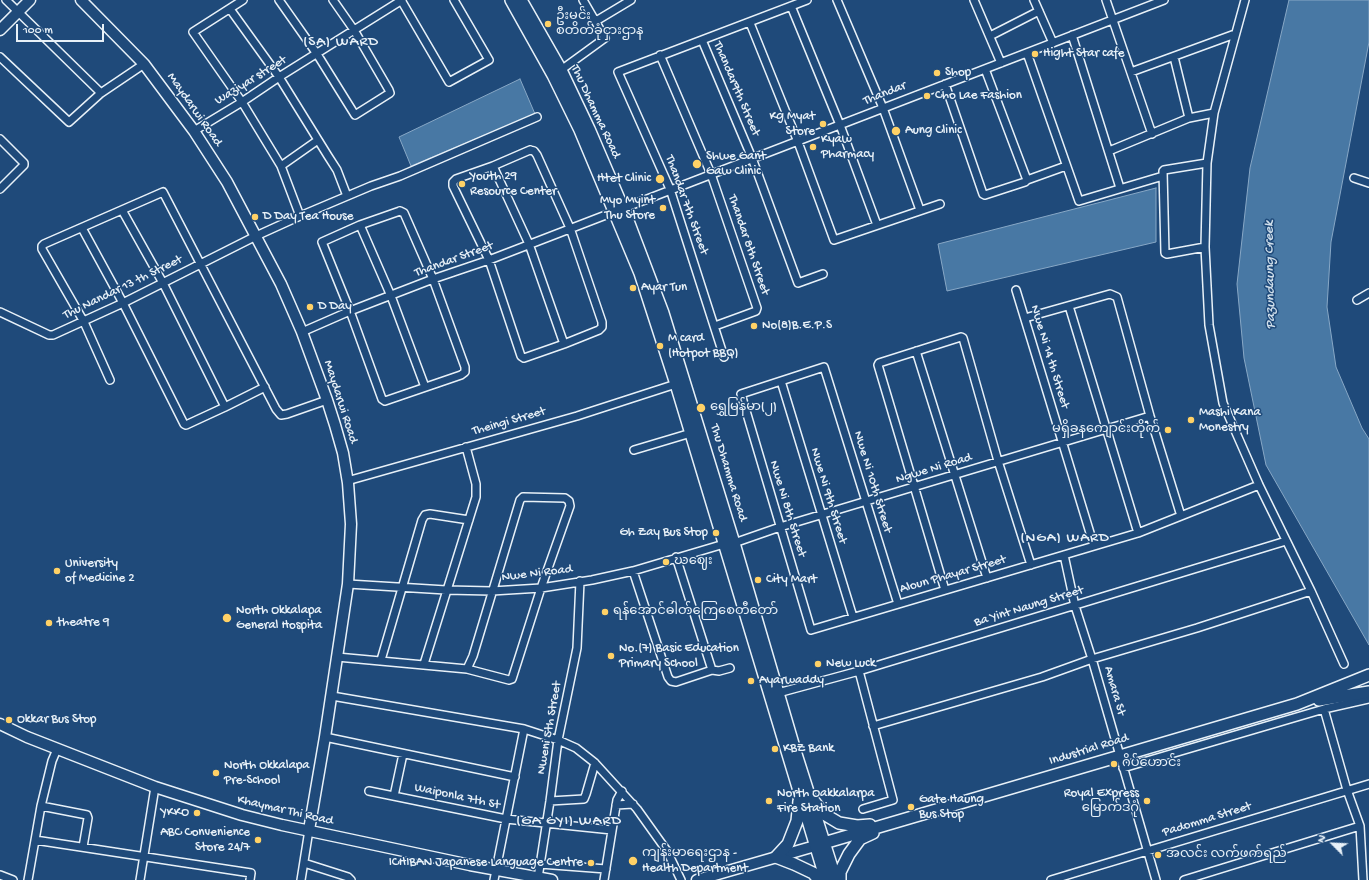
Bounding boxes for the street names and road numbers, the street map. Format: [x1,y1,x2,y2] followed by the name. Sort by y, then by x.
[709,39,763,139] street label: Thandar9th Street
[212,53,290,109] street label: Waziyar street
[567,63,623,161] street label: Thu Dhamma Road
[163,70,225,150] street label: Maydarwi Road
[861,78,909,110] street label: Thandar
[661,153,711,257] street label: Thandar 7th Street
[724,193,772,297] street label: Thandar 8th Street
[413,239,495,281] street label: Thandar Street
[61,252,185,324] street label: Thu Nandar 13 th Street
[1026,303,1072,411] street label: Nwe Ni 14 th Street
[319,358,361,446] street label: Maydarwi Road
[470,404,548,440] street label: Theingi Street
[706,422,750,524] street label: Thu Dhamma Road
[849,429,895,535] street label: Nwe Ni 10th Street
[806,446,850,546] street label: Nwe Ni 9th Street
[894,450,974,488] street label: Ngwe Ni Road
[765,459,809,559] street label: Nwe Ni 8th Street
[898,552,1008,598] street label: Aloun Phayar Street
[501,562,573,586] street label: Nwe Ni Road
[972,583,1086,631] street label: Ba Yint Naung Street
[1100,665,1128,717] street label: Amara St
[534,680,566,776] street label: Nweni 5th Street
[1047,731,1131,769] street label: Industrial Road
[413,780,501,814] street label: Waiponla 7th St
[235,792,335,830] street label: Khaymar Thi Road
[1161,799,1253,841] street label: Padomma Street

